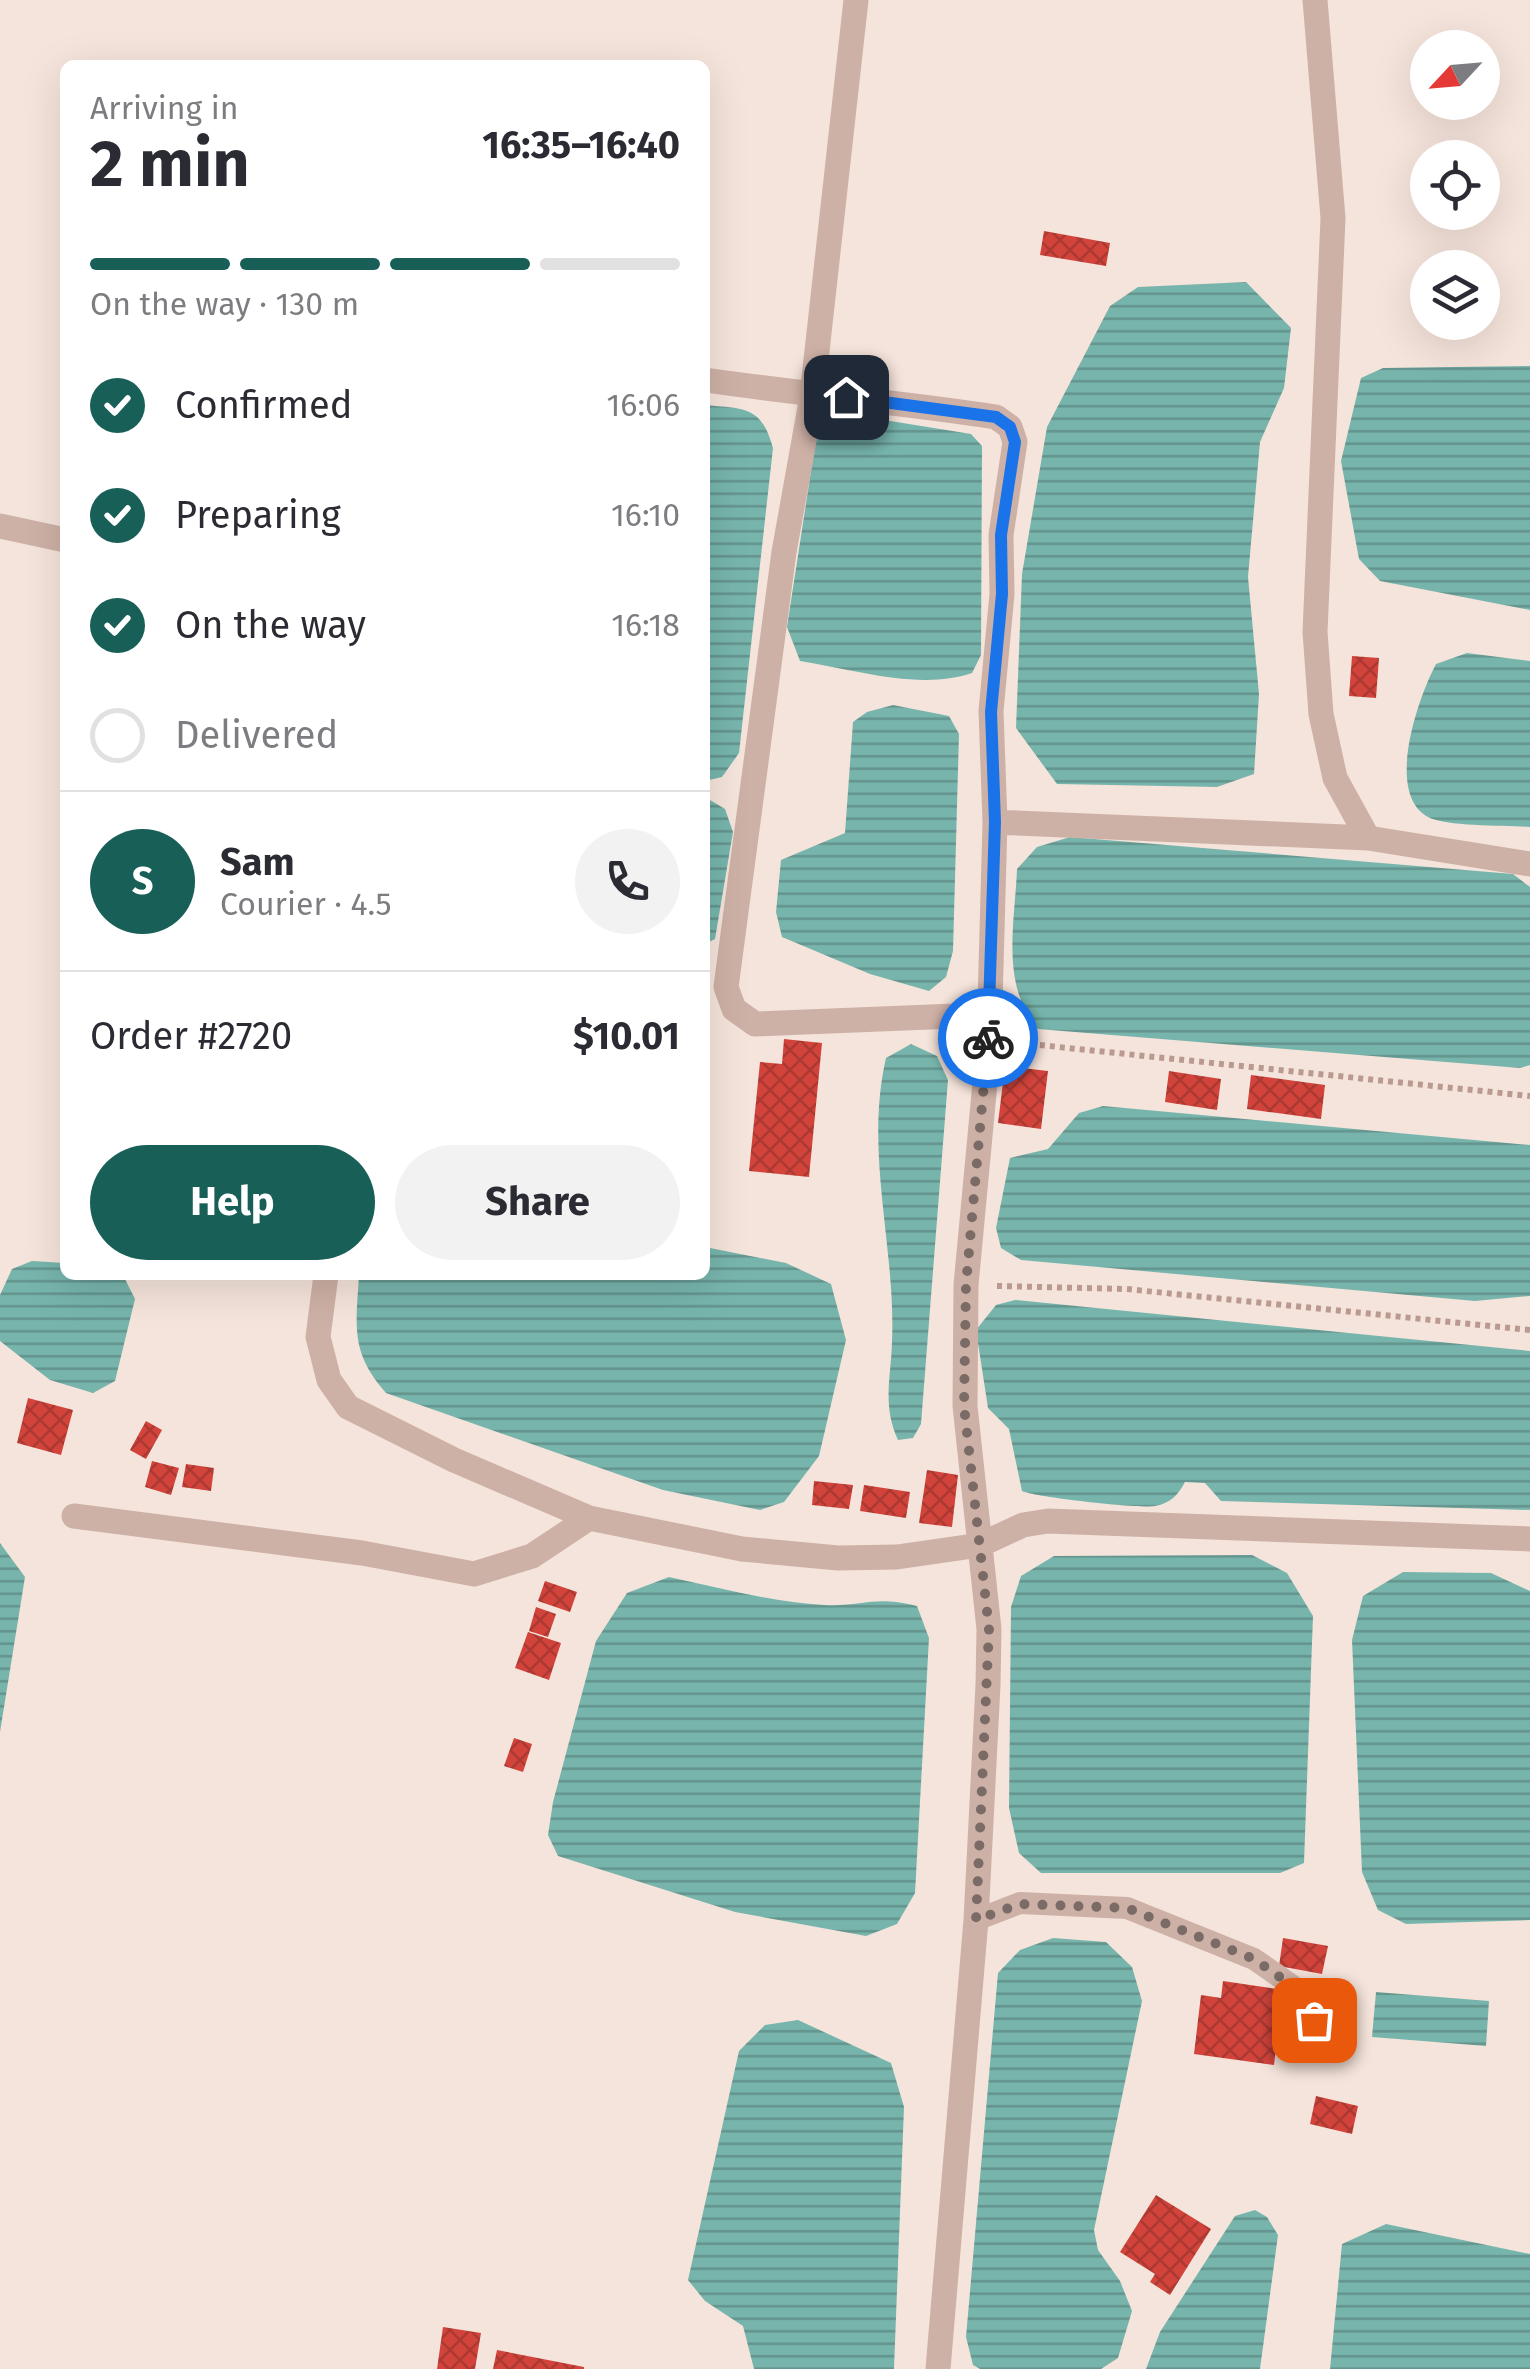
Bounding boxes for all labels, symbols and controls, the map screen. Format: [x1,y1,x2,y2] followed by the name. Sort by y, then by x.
[1410,30,1500,120] north arrow
[1410,30,1500,340] map controls
[90,89,238,127] text: Arriving in
[482,122,680,168] text: 16:35–16:40
[90,125,250,203] text: 2 min
[1410,140,1500,230] button: locate
[1410,250,1500,340] button: layers
[90,285,359,323] text: On the way · 130 m
[804,355,889,440] pin
[819,370,874,425] icon: home
[90,378,145,433] icon: check
[175,382,353,428] text: Confirmed
[606,386,680,424] text: 16:06
[90,488,145,543] icon: check
[175,492,341,538] text: Preparing
[611,496,680,534] text: 16:10
[90,598,145,653] icon: check
[175,602,366,648] text: On the way
[611,606,680,644] text: 16:18
[175,712,338,758] text: Delivered
[575,829,680,934] button: phone
[220,839,295,885] text: Sam
[132,858,153,904] text: S
[220,885,391,923] text: Courier · 4.5
[938,988,1038,1088] courier
[961,1011,1016,1066] icon: bike
[90,1013,292,1059] text: Order #2720
[573,1013,680,1059] text: $10.01
[90,1145,375,1260] button: Help
[395,1145,680,1260] button: Share
[1272,1978,1357,2063] pin
[1287,1993,1342,2048] icon: bag

